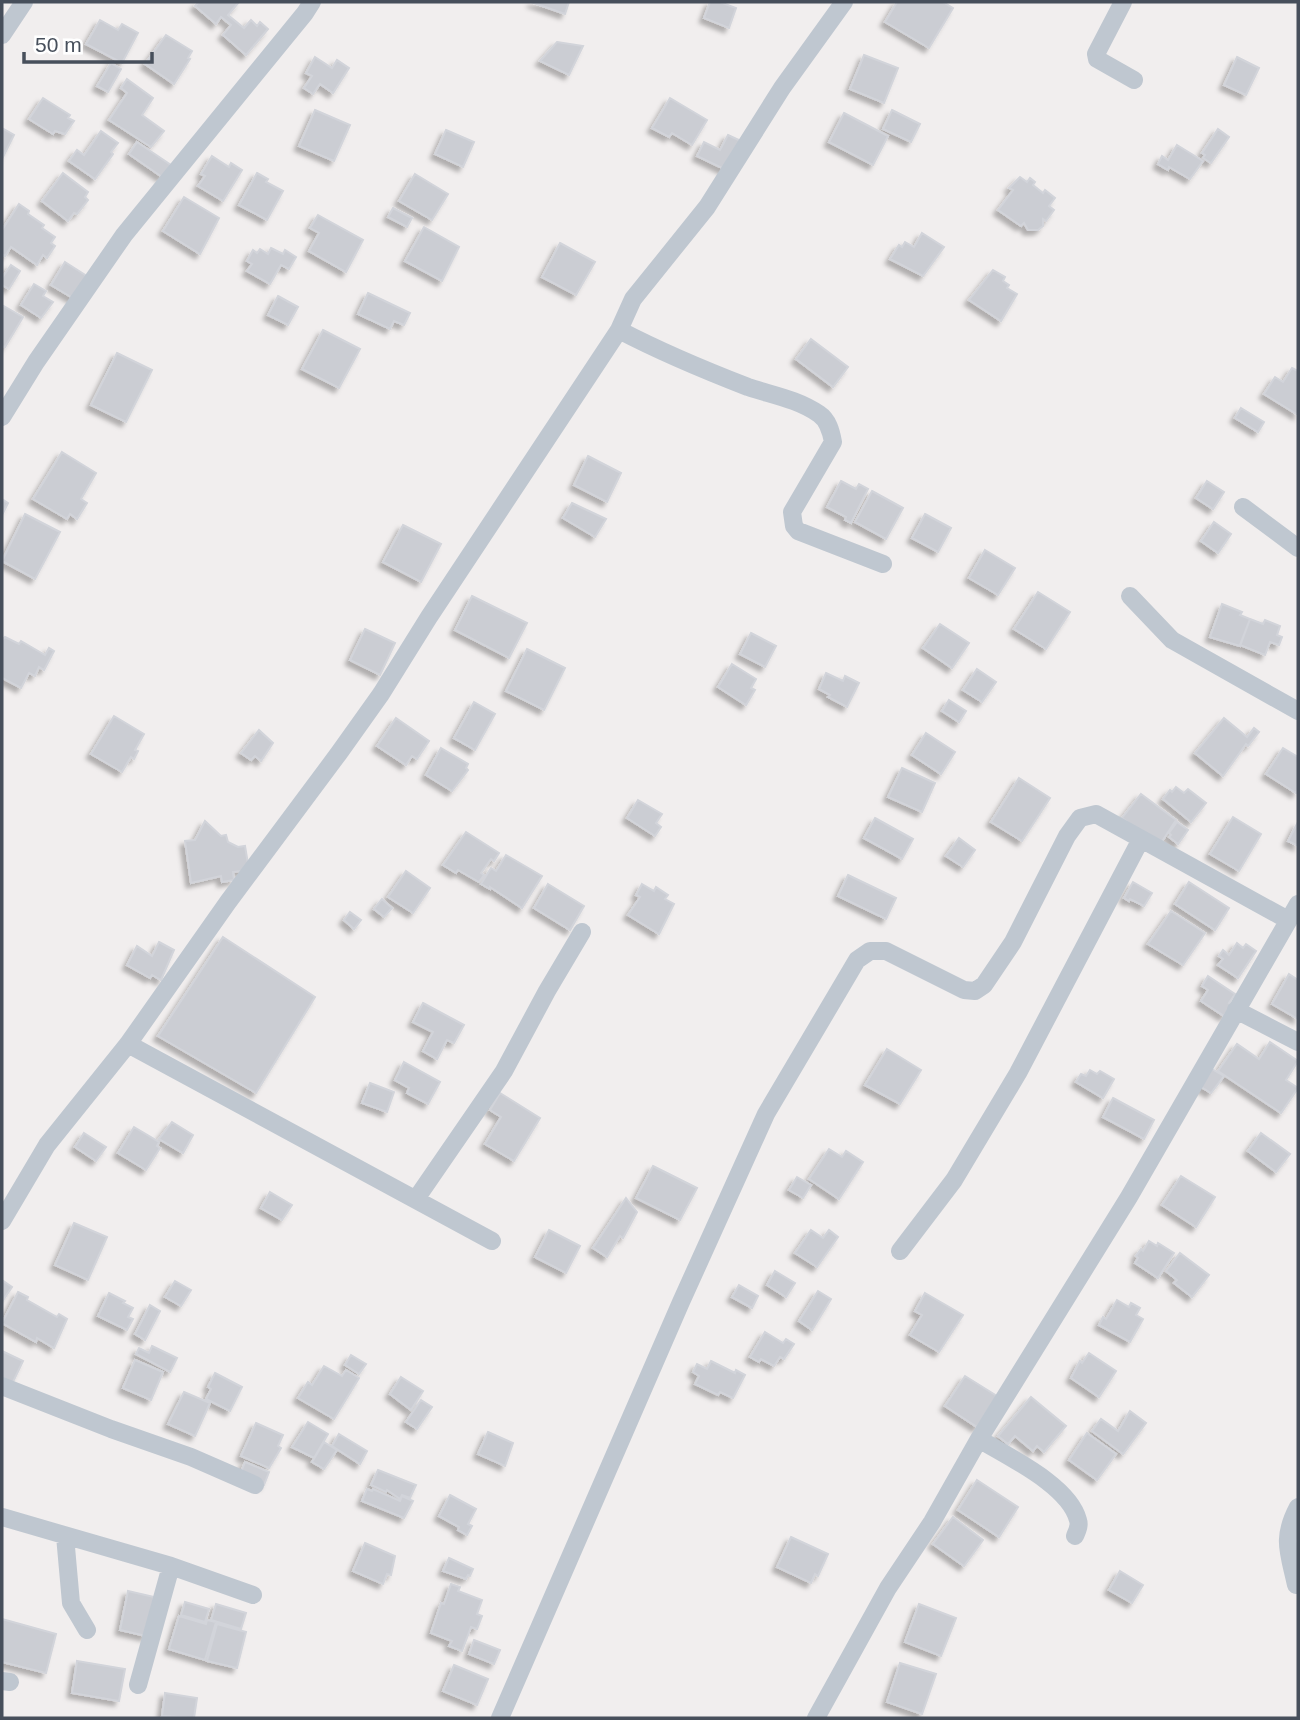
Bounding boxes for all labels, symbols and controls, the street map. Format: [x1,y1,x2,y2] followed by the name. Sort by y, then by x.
[24,21,152,65] scale bar
[35,33,82,56] text: 50 m

